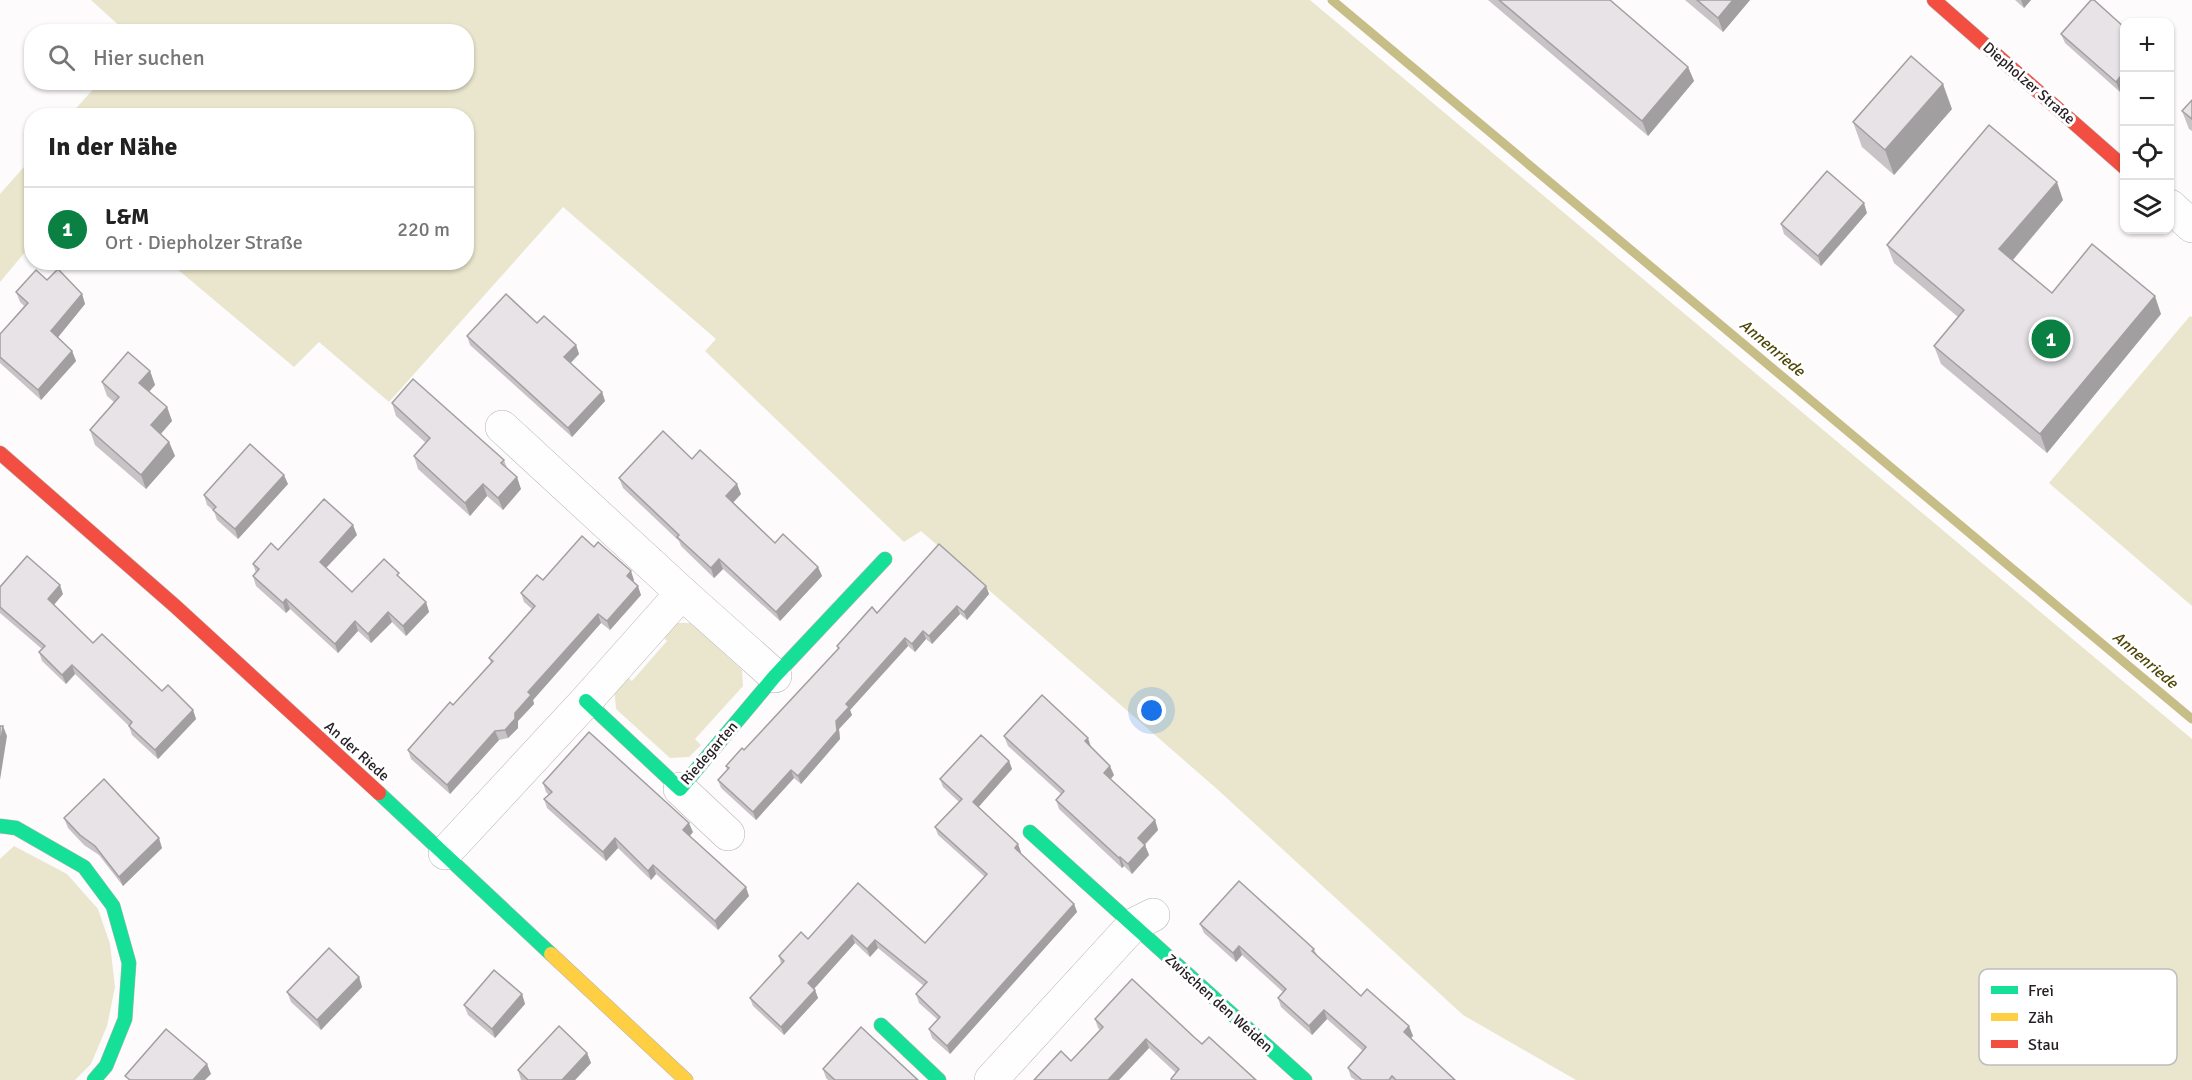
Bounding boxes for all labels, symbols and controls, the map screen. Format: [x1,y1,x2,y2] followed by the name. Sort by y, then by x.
[2120,18,2174,234] map controls
[2120,18,2174,72] button: +
[24,24,474,90] search box
[1979,38,2079,128] street label: Diepholzer Straße
[45,41,78,74] icon: search
[93,44,205,71] text: Hier suchen
[2120,72,2174,126] button: −
[2120,126,2174,180] button: locate
[48,131,178,163] text: In der Nähe
[2120,180,2174,234] button: layers
[105,203,149,230] text: L&M
[62,217,73,242] text: 1
[397,217,450,242] text: 220 m
[105,230,303,255] text: Ort · Diepholzer Straße
[1735,315,1809,382] water label: Annenriede
[2032,316,2070,362] pin: 1
[2108,627,2182,694] water label: Annenriede
[1137,696,1166,725] your location
[321,717,393,785] street label: An der Riede
[677,718,741,788] street label: Riedegarten
[1162,950,1276,1056] street label: Zwischen den Weiden
[1979,969,2177,1065] legend
[2028,981,2054,1001] text: Frei
[2028,1008,2054,1028] text: Zäh
[2028,1035,2059,1055] text: Stau

